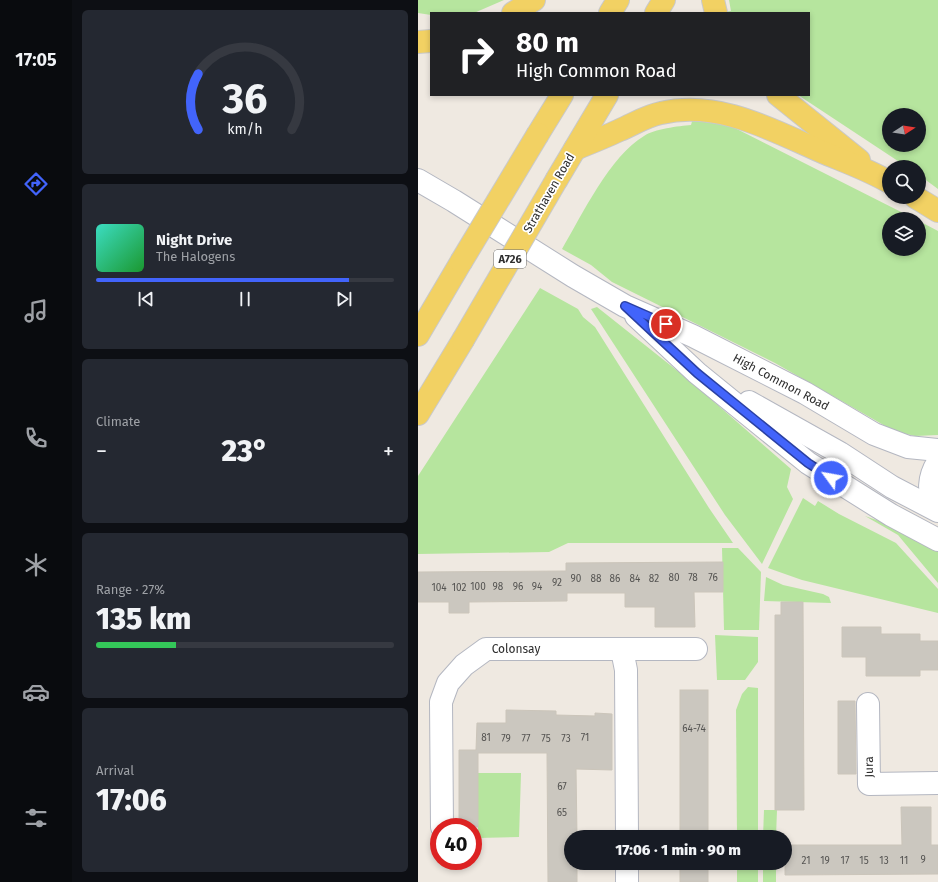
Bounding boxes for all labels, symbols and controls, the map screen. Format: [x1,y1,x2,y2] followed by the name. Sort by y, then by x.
[516,26,579,59] text: 80 m
[450,28,502,80] icon: right
[15,49,57,71] text: 17:05
[516,60,676,82] text: High Common Road
[221,74,268,124] text: 36
[882,108,926,152] north arrow
[882,108,926,256] map controls
[227,121,263,138] text: km/h
[521,151,577,235] street label: Strathaven Road
[882,160,926,204] button: search
[22,170,50,198] icon: directions
[882,212,926,256] button: layers
[156,231,232,249] text: Night Drive
[156,249,235,264] text: The Halogens
[494,250,526,268] road number: A726
[135,288,157,310] icon: previous
[234,288,256,310] icon: pause
[333,288,355,310] icon: next
[22,297,50,325] icon: music
[649,307,683,341] pin
[655,313,677,335] icon: arrive
[730,351,832,413] street label: High Common Road
[96,414,140,429] text: Climate
[22,424,50,452] icon: phone
[222,433,268,469] text: 23°
[96,438,107,465] text: −
[383,438,394,465] text: +
[810,457,852,499] position arrow
[22,551,50,579] icon: climate
[668,572,680,584] house number: 80
[688,572,698,584] house number: 78
[708,572,718,584] house number: 76
[571,573,582,585] house number: 90
[590,573,602,585] house number: 88
[610,573,620,585] house number: 86
[630,573,641,585] house number: 84
[649,573,659,585] house number: 82
[552,577,562,589] house number: 92
[470,581,486,593] house number: 100
[493,581,504,593] house number: 98
[513,581,523,593] house number: 96
[532,581,543,593] house number: 94
[96,582,165,597] text: Range · 27%
[431,582,447,594] house number: 104
[452,582,466,594] house number: 102
[96,601,191,637] text: 135 km
[492,642,540,656] street label: Colonsay
[22,678,50,706] icon: car
[682,723,706,735] house number: 64-74
[481,732,491,744] house number: 81
[581,732,589,744] house number: 71
[501,733,511,745] house number: 79
[522,733,531,745] house number: 77
[541,733,551,745] house number: 75
[561,733,571,745] house number: 73
[862,756,876,778] street label: Jura
[96,763,134,778] text: Arrival
[557,781,567,793] house number: 67
[96,782,167,818] text: 17:06
[22,804,50,832] icon: filters
[557,807,567,819] house number: 65
[430,818,482,870] speed limit sign: 40
[615,841,741,859] text: 17:06 · 1 min · 90 m
[920,854,926,866] house number: 9
[801,855,811,867] house number: 21
[820,855,830,867] house number: 19
[841,855,850,867] house number: 17
[859,855,869,867] house number: 15
[879,855,889,867] house number: 13
[900,855,908,867] house number: 11

